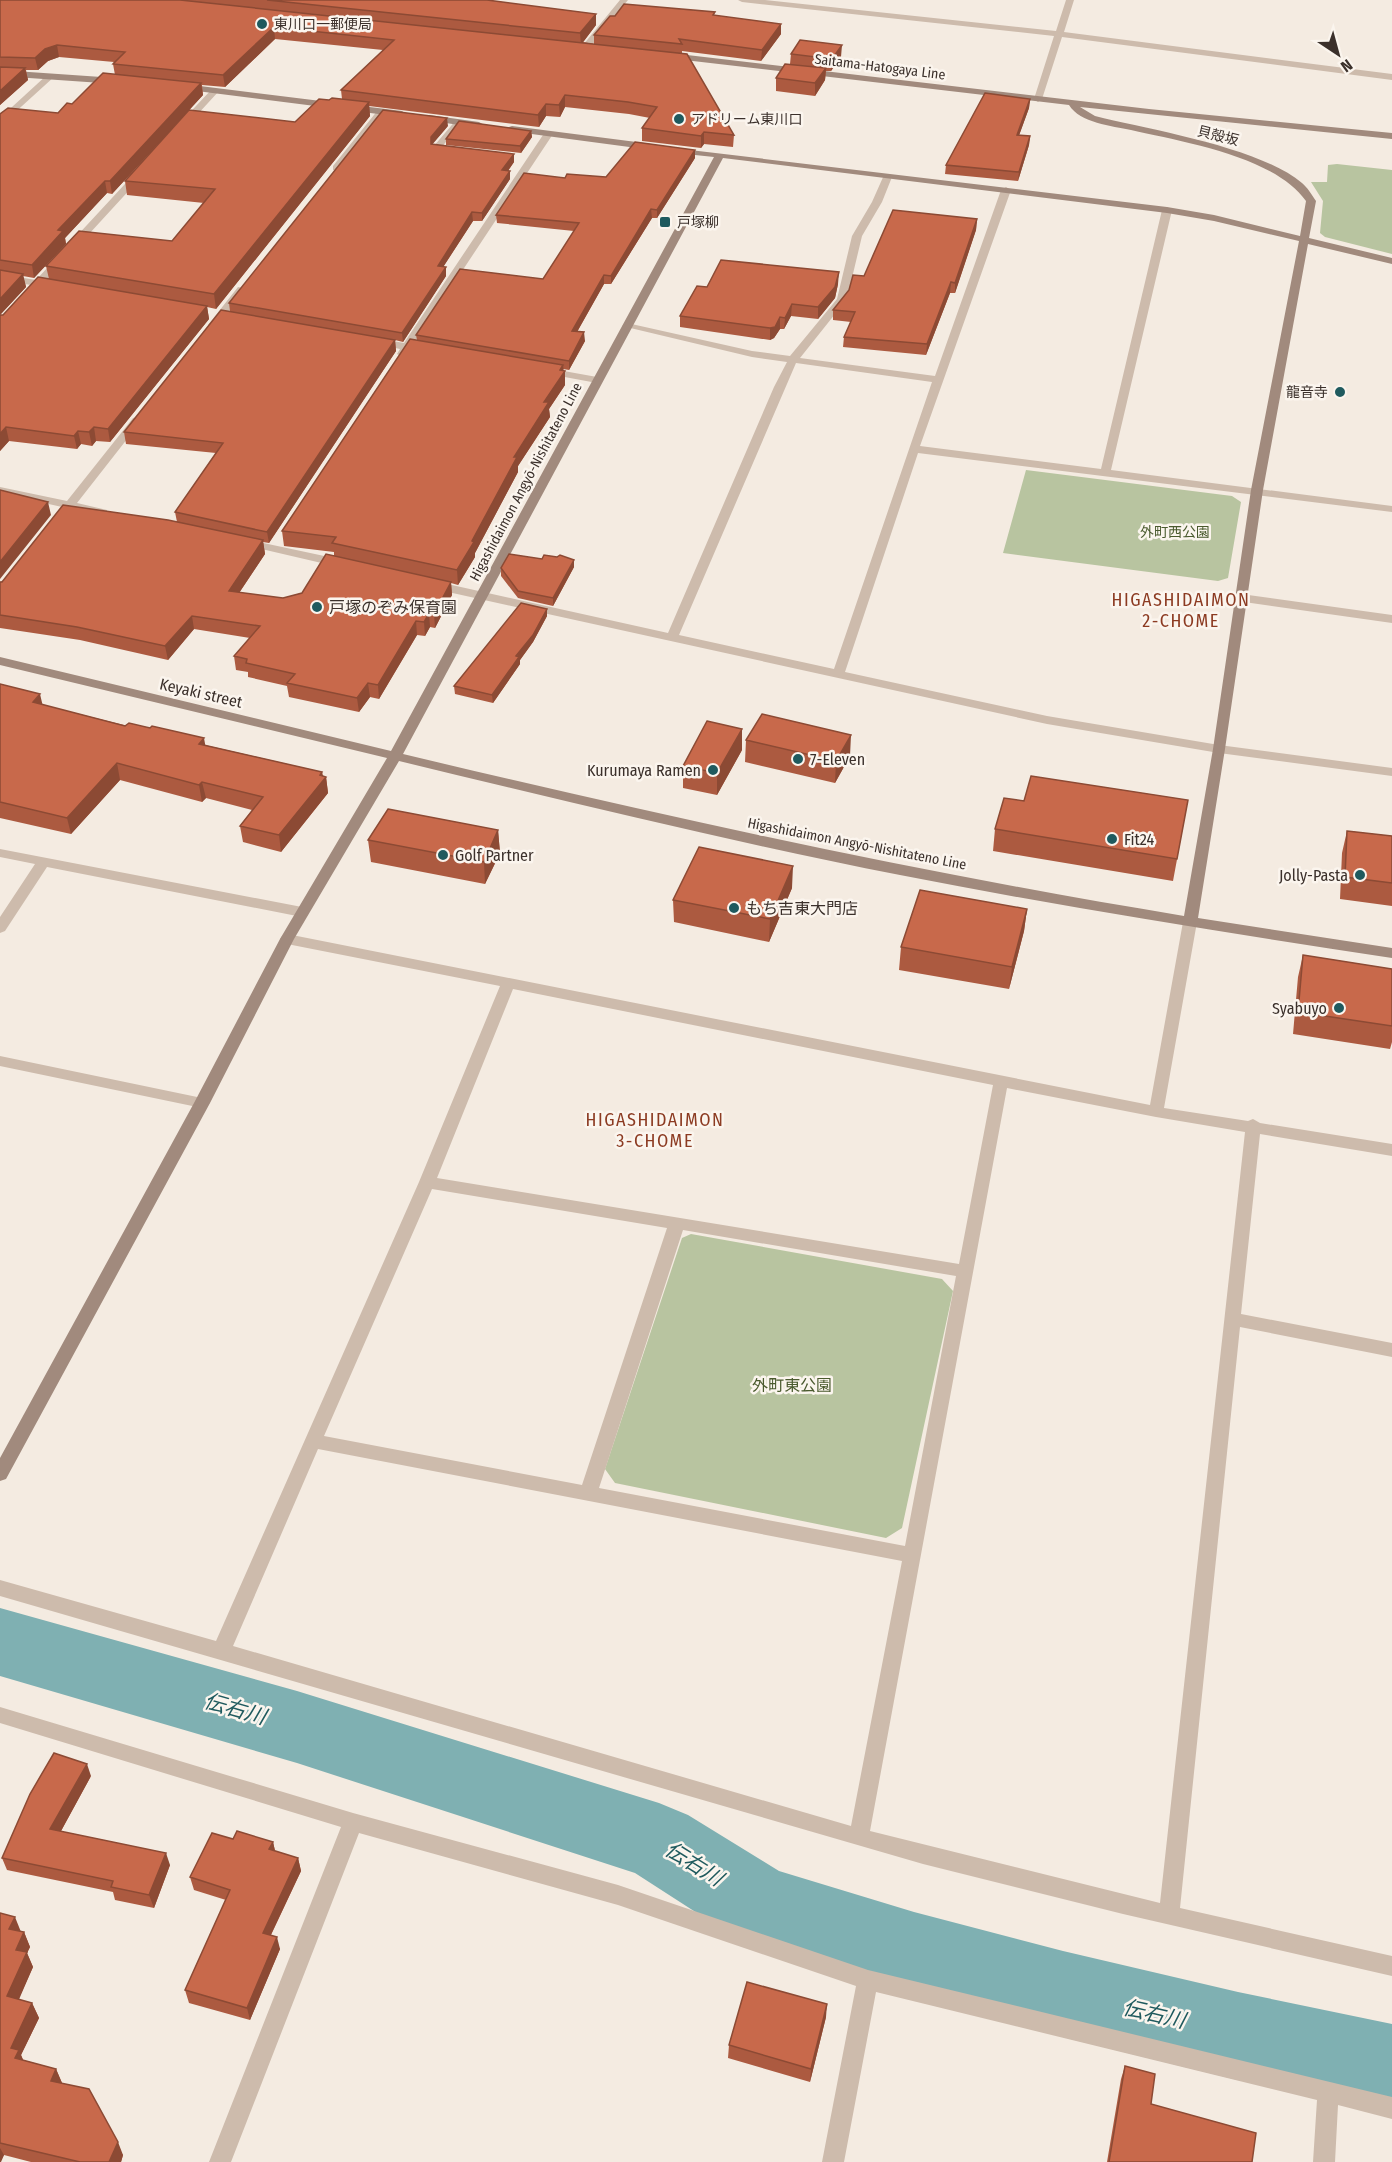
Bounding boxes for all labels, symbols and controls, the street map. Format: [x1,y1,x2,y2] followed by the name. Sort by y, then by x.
[274,16,372,33] place label: 東川口一郵便局
[255,17,269,31] marker: 東川口一郵便局
[1308,24,1368,84] north arrow
[814,51,946,83] street label: Saitama-Hatogaya Line
[1337,55,1356,76] text: N
[691,111,803,128] place label: アドリーム東川口
[672,112,686,126] marker: アドリーム東川口
[1196,123,1240,149] street label: 貝殻坂
[677,214,719,231] place label: 戸塚柳
[658,215,672,229] marker: 戸塚柳
[466,380,586,584] street label: Higashidaimon Angyō-Nishitateno Line
[1286,384,1328,401] place label: 龍音寺
[1333,385,1347,399] marker: 龍音寺
[1140,524,1210,541] park label: 外町西公園
[1112,589,1250,632] district label: HIGASHIDAIMON 2-CHOME
[329,598,457,617] place label: 戸塚のぞみ保育園
[310,600,324,614] marker: 戸塚のぞみ保育園
[158,674,245,712] street label: Keyaki street
[810,750,865,769] place label: 7-Eleven
[791,752,805,766] marker: 7-Eleven
[587,761,701,780] place label: Kurumaya Ramen
[706,763,720,777] marker: Kurumaya Ramen
[746,814,968,874] street label: Higashidaimon Angyō-Nishitateno Line
[1124,830,1154,849] place label: Fit24
[1105,832,1119,846] marker: Fit24
[455,846,534,865] place label: Golf Partner
[436,848,450,862] marker: Golf Partner
[1279,866,1348,885] place label: Jolly-Pasta
[1353,868,1367,882] marker: Jolly-Pasta
[746,899,858,918] place label: もち吉東大門店
[727,901,741,915] marker: もち吉東大門店
[1272,999,1327,1018] place label: Syabuyo
[1332,1001,1346,1015] marker: Syabuyo
[586,1109,724,1152] district label: HIGASHIDAIMON 3-CHOME
[752,1376,832,1395] park label: 外町東公園
[201,1688,271,1731] water label: 伝右川
[660,1836,729,1893] water label: 伝右川
[1120,1994,1190,2034] water label: 伝右川

